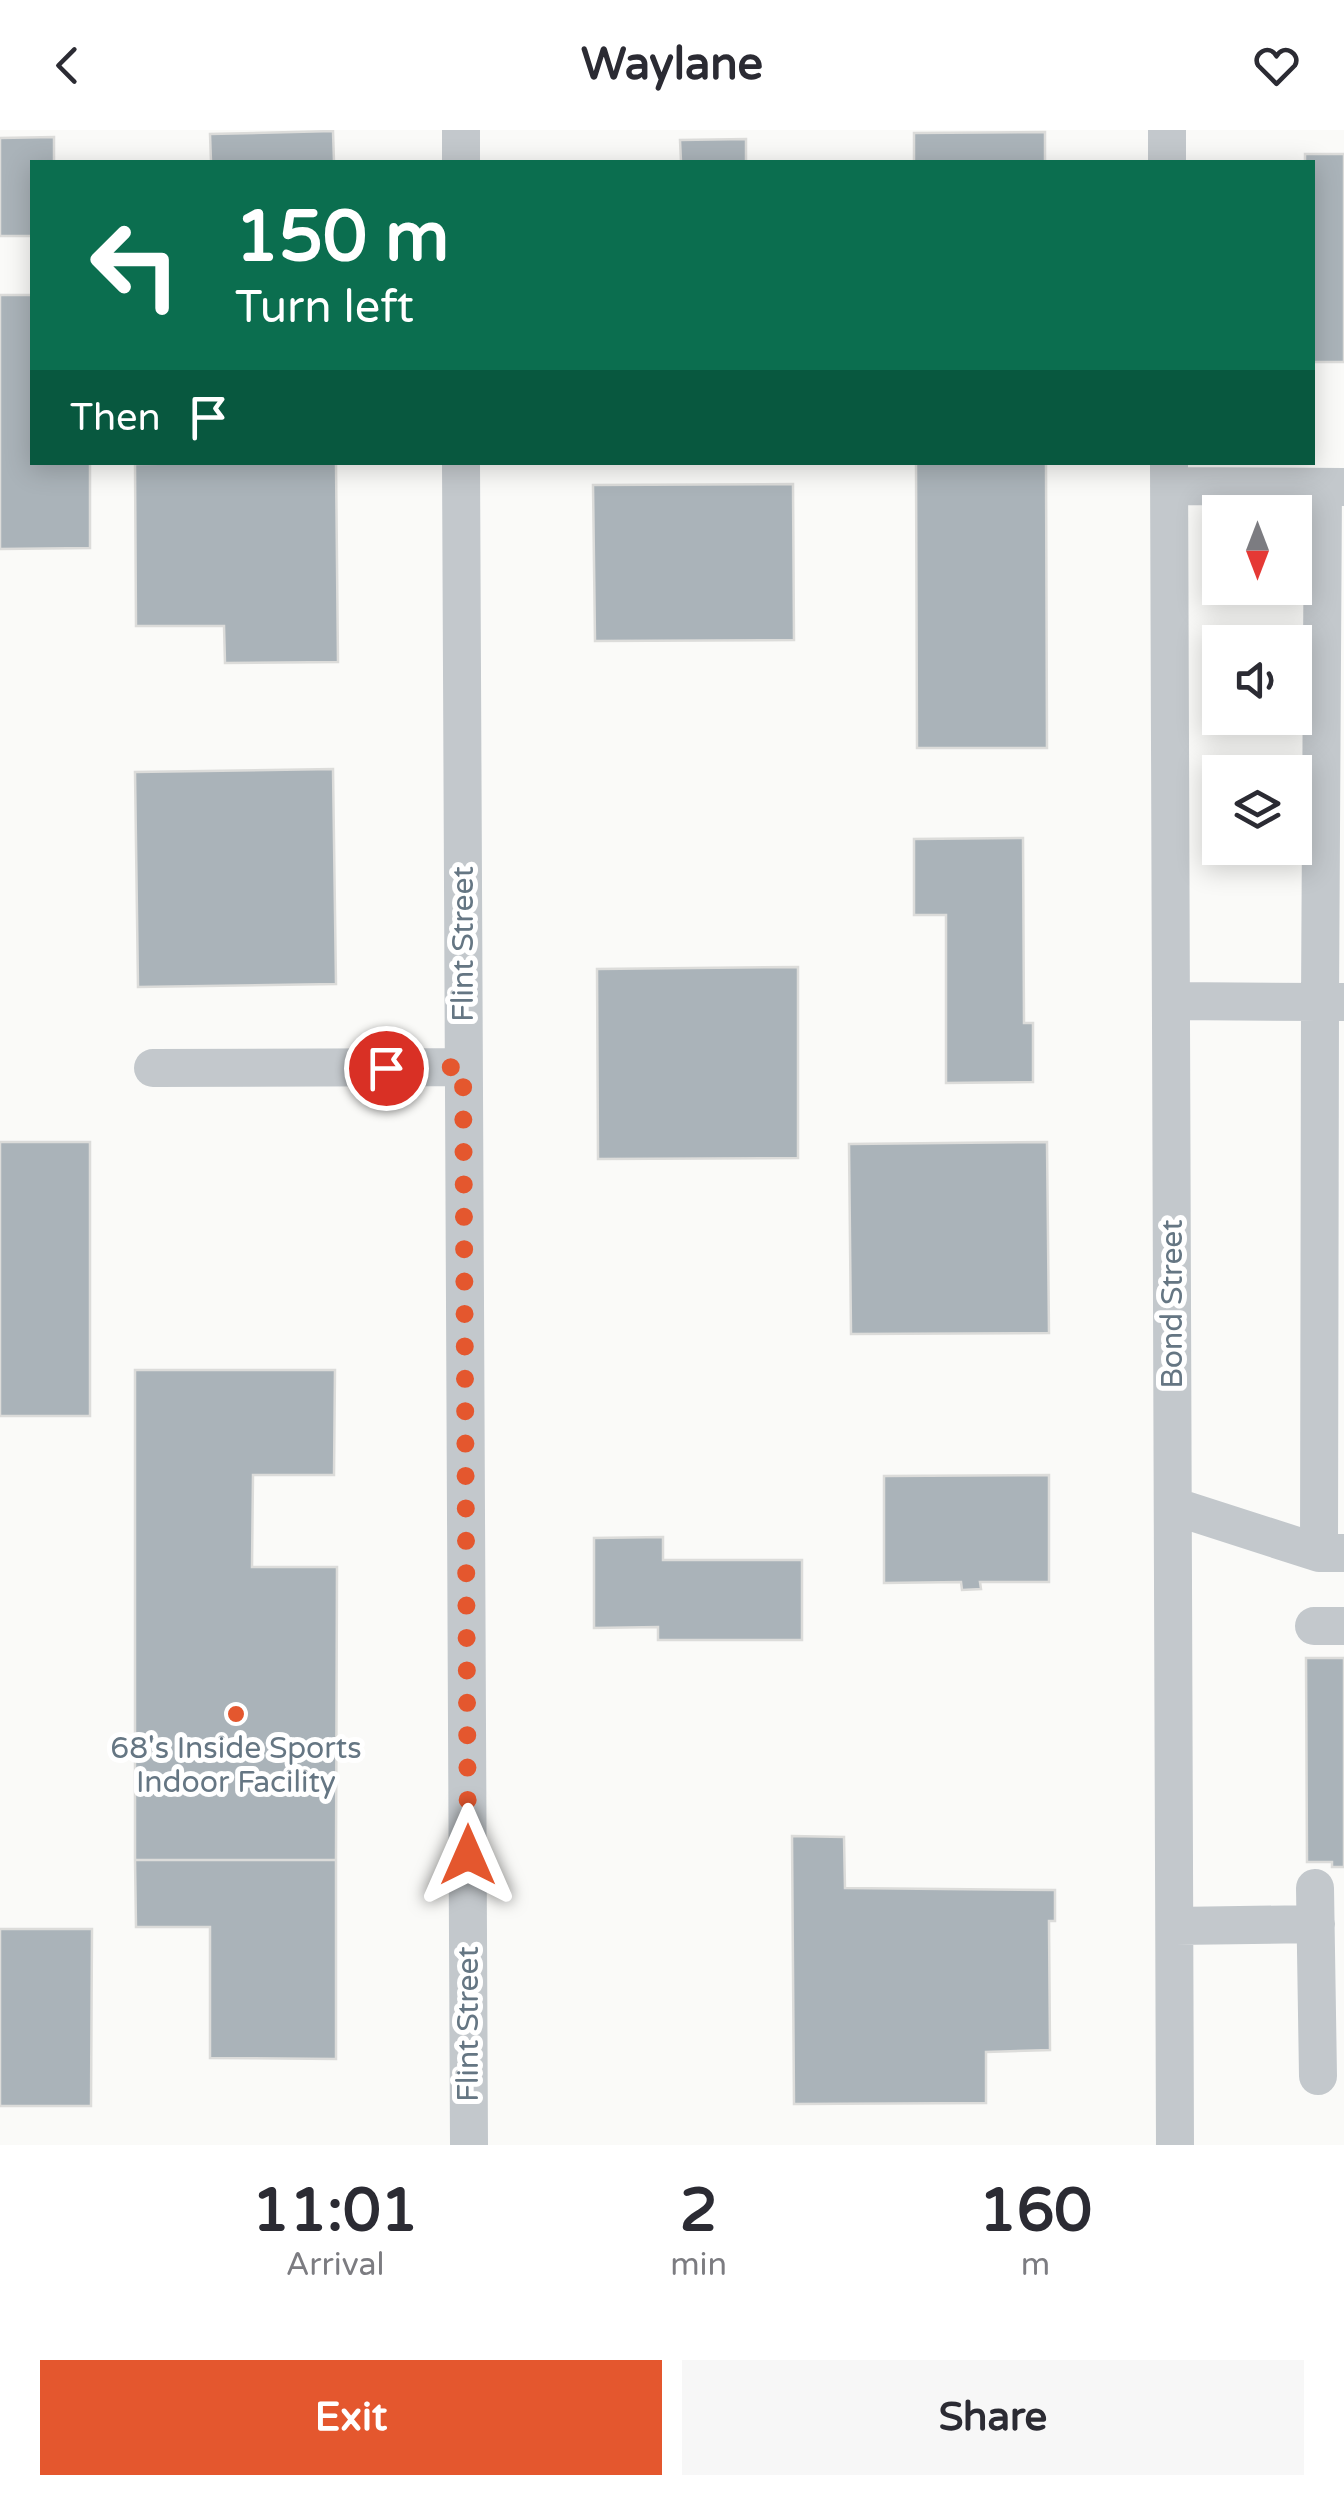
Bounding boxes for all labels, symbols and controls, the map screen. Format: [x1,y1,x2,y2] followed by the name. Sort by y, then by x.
[40,38,95,93] icon: back
[581,38,763,92] text: Waylane
[1249,38,1304,93] icon: heart
[235,196,449,280] text: 150 m
[70,200,200,330] icon: left
[235,281,414,335] text: Turn left
[181,390,236,445] icon: arrive
[70,395,161,441] text: Then
[1202,495,1312,605] north arrow
[1202,495,1312,865] map controls
[1202,625,1312,735] button: sound
[1202,755,1312,865] button: layers
[445,866,482,1022] street label: Flint Street
[344,1026,429,1111] pin
[359,1041,414,1096] icon: arrive
[1154,1219,1191,1389] street label: Bond Street
[225,1703,247,1725] marker: 68's Inside Sports Indoor Facility
[110,1730,362,1801] place label: 68's Inside Sports Indoor Facility
[416,1803,520,1907] position arrow
[450,1946,487,2102] street label: Flint Street
[252,2175,418,2247] text: 11:01
[680,2175,717,2247] text: 2
[979,2175,1092,2247] text: 160
[286,2246,385,2284] text: Arrival
[670,2246,727,2284] text: min
[1021,2246,1050,2284] text: m
[40,2360,662,2475] button: Exit
[682,2360,1304,2475] button: Share

